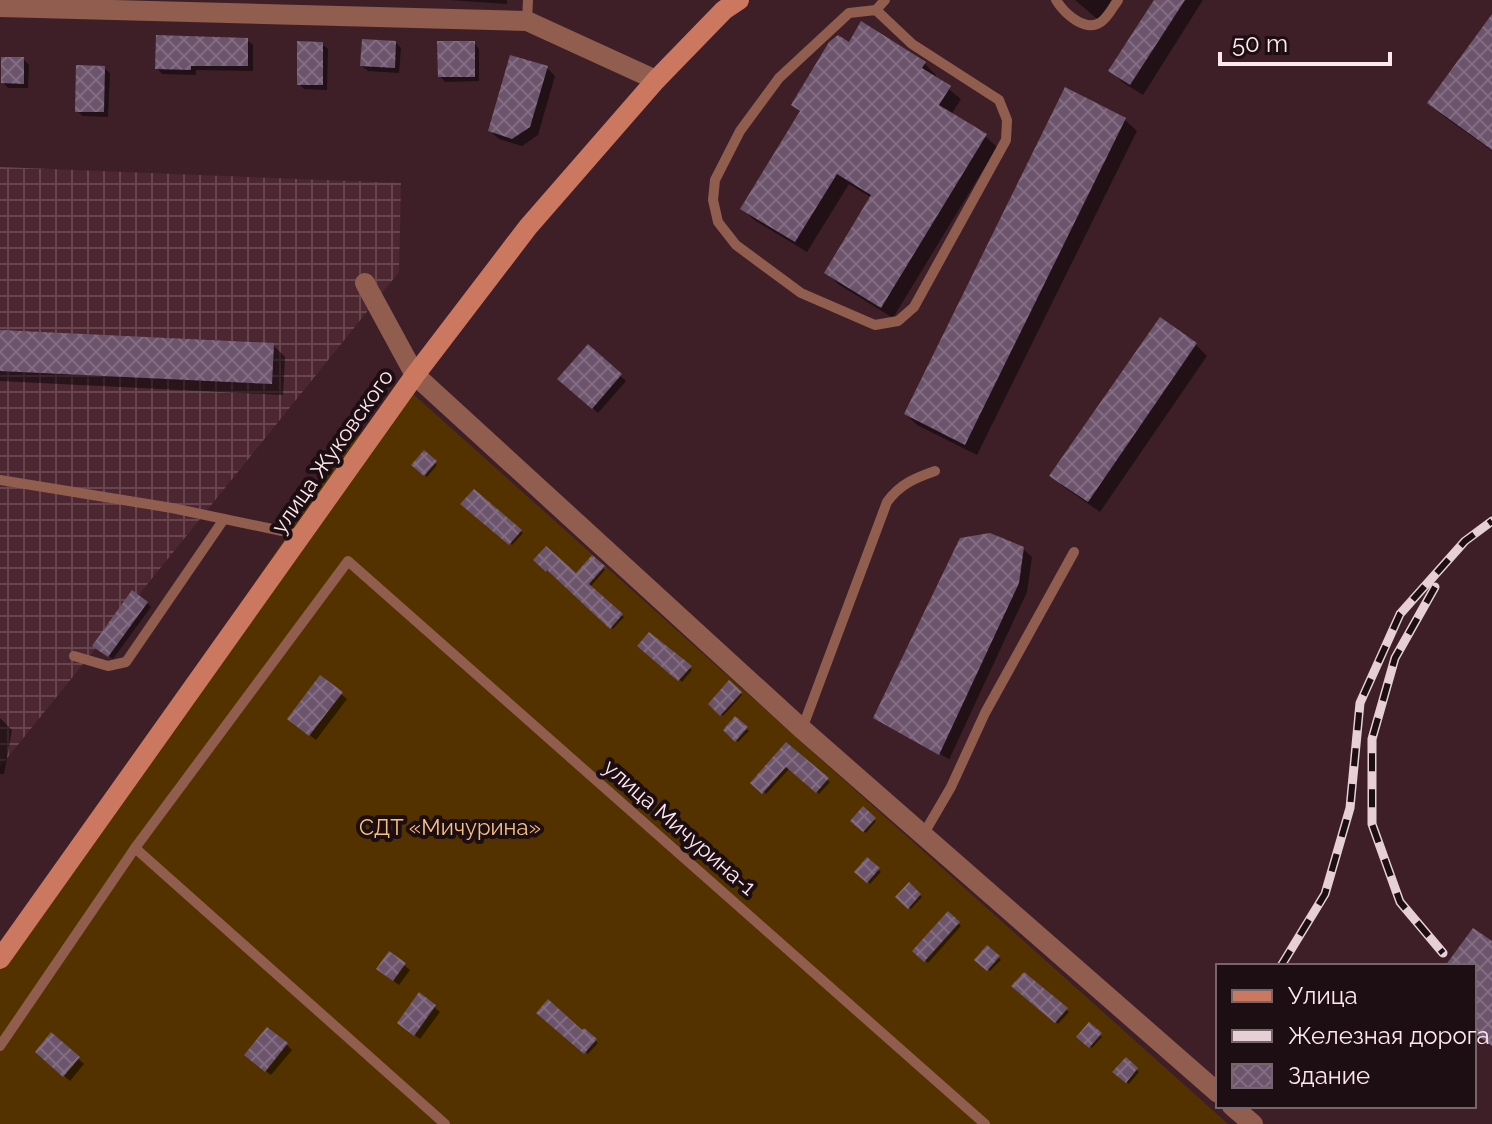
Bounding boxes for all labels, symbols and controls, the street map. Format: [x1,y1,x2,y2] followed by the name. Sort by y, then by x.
[1220,16,1390,66] scale bar
[1232,29,1288,58] text: 50 m
[266,364,398,538] street label: улица Жуковского
[598,754,762,900] street label: улица Мичурина-1
[359,814,541,840] park label: СДТ «Мичурина»
[1216,964,1476,1108] legend
[1288,981,1358,1010] text: Улица
[1288,1021,1489,1050] text: Железная дорога
[1288,1061,1370,1090] text: Здание

